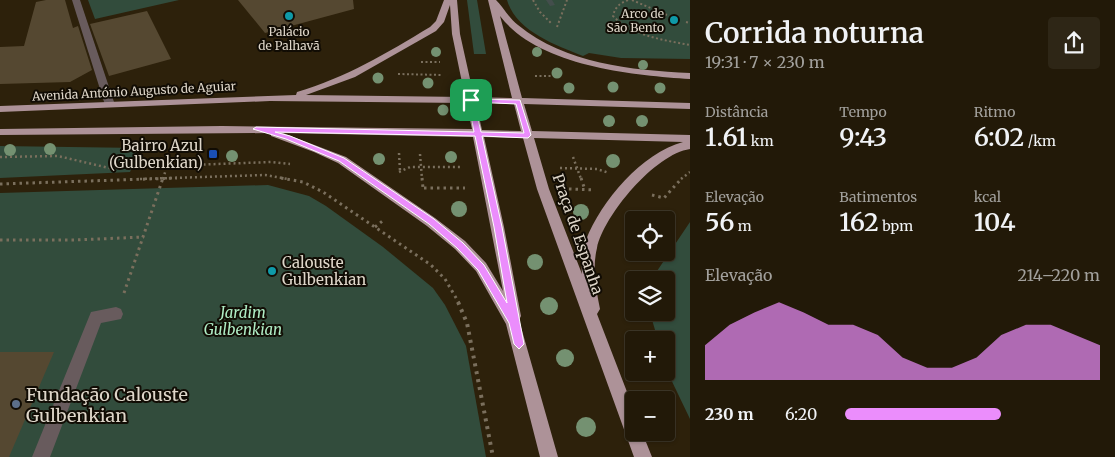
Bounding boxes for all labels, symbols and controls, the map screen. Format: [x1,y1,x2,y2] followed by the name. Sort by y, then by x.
[607,6,664,35] place label: Arco de São Bento
[283,10,295,22] marker: Palácio de Palhavã
[668,14,680,26] marker: Arco de São Bento
[705,15,924,51] text: Corrida noturna
[1048,17,1100,69] button: share
[258,24,320,53] place label: Palácio de Palhavã
[705,52,825,72] text: 19:31 · 7 × 230 m
[31,78,237,104] street label: Avenida António Augusto de Aguiar
[450,79,492,121] pin
[457,86,485,114] icon: arrive
[705,103,768,121] text: Distância
[839,103,887,121] text: Tempo
[974,103,1015,121] text: Ritmo
[705,121,747,153] text: 1.61
[839,121,887,153] text: 9:43
[974,121,1024,153] text: 6:02
[747,132,774,150] text: km
[1024,132,1056,150] text: /km
[109,136,203,172] place label: Bairro Azul (Gulbenkian)
[207,148,219,160] marker: Bairro Azul (Gulbenkian)
[548,171,608,297] street label: Praça de Espanha
[705,188,764,206] text: Elevação
[839,188,917,206] text: Batimentos
[974,188,1001,206] text: kcal
[705,206,734,238] text: 56
[839,206,879,238] text: 162
[974,206,1016,238] text: 104
[625,211,675,441] map controls
[625,211,675,261] button: locate
[734,217,752,235] text: m
[879,217,913,235] text: bpm
[282,253,366,289] place label: Calouste Gulbenkian
[266,265,278,277] marker: Calouste Gulbenkian
[705,265,772,285] text: Elevação
[1017,265,1100,285] text: 214–220 m
[625,271,675,321] button: layers
[204,303,282,339] park label: Jardim Gulbenkian
[625,331,675,381] button: +
[26,383,188,427] place label: Fundação Calouste Gulbenkian
[625,391,675,441] button: −
[10,398,22,410] marker: Fundação Calouste Gulbenkian
[705,404,753,424] text: 230 m
[785,404,817,424] text: 6:20

